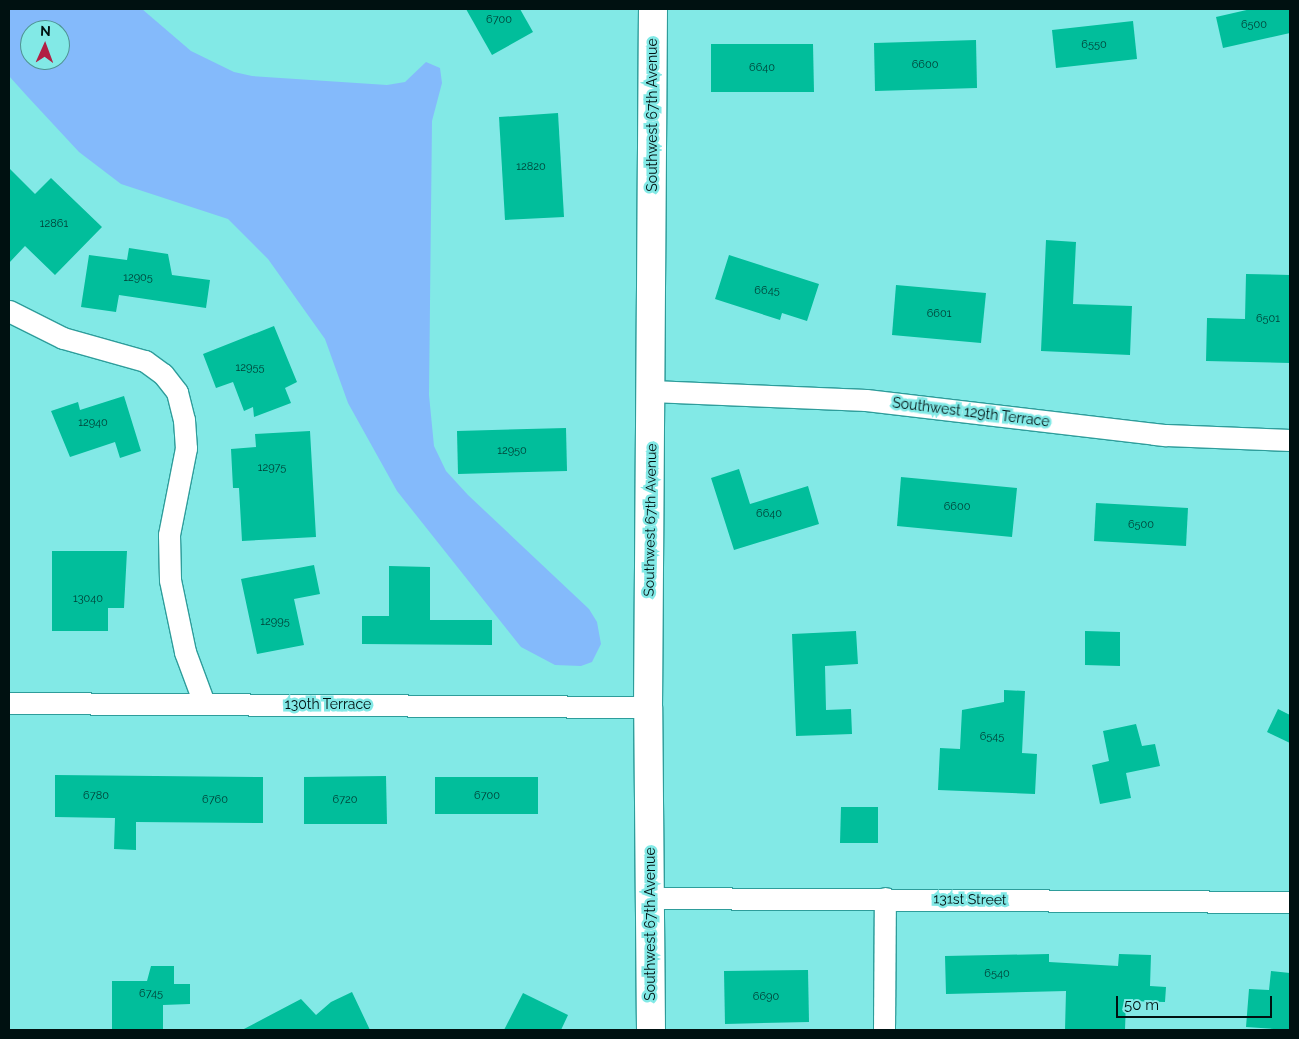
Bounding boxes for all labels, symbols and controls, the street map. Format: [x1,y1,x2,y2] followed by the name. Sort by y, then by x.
[486,13,512,27] house number: 6700
[1241,18,1267,32] house number: 6500
[20,20,70,70] north arrow
[40,23,51,39] text: N
[644,38,660,192] street label: Southwest 67th Avenue
[1081,38,1107,52] house number: 6550
[912,58,938,72] house number: 6600
[749,61,775,75] house number: 6640
[516,160,546,174] house number: 12820
[40,217,68,231] house number: 12861
[123,271,153,285] house number: 12905
[754,284,780,298] house number: 6645
[927,307,951,321] house number: 6601
[1256,312,1280,326] house number: 6501
[236,361,264,375] house number: 12955
[891,394,1051,430] street label: Southwest 129th Terrace
[78,416,108,430] house number: 12940
[640,443,660,597] street label: Southwest 67th Avenue
[497,444,527,458] house number: 12950
[258,461,286,475] house number: 12975
[944,500,970,514] house number: 6600
[756,507,782,521] house number: 6640
[1128,518,1154,532] house number: 6500
[73,592,103,606] house number: 13040
[260,615,290,629] house number: 12995
[285,696,371,712] street label: 130th Terrace
[980,730,1004,744] house number: 6545
[83,789,109,803] house number: 6780
[474,789,500,803] house number: 6700
[202,793,228,807] house number: 6760
[333,793,357,807] house number: 6720
[642,847,658,1001] street label: Southwest 67th Avenue
[933,890,1007,908] street label: 131st Street
[984,967,1010,981] house number: 6540
[1119,986,1275,1018] scale bar
[139,987,163,1001] house number: 6745
[753,990,779,1004] house number: 6690
[1124,996,1159,1014] text: 50 m

